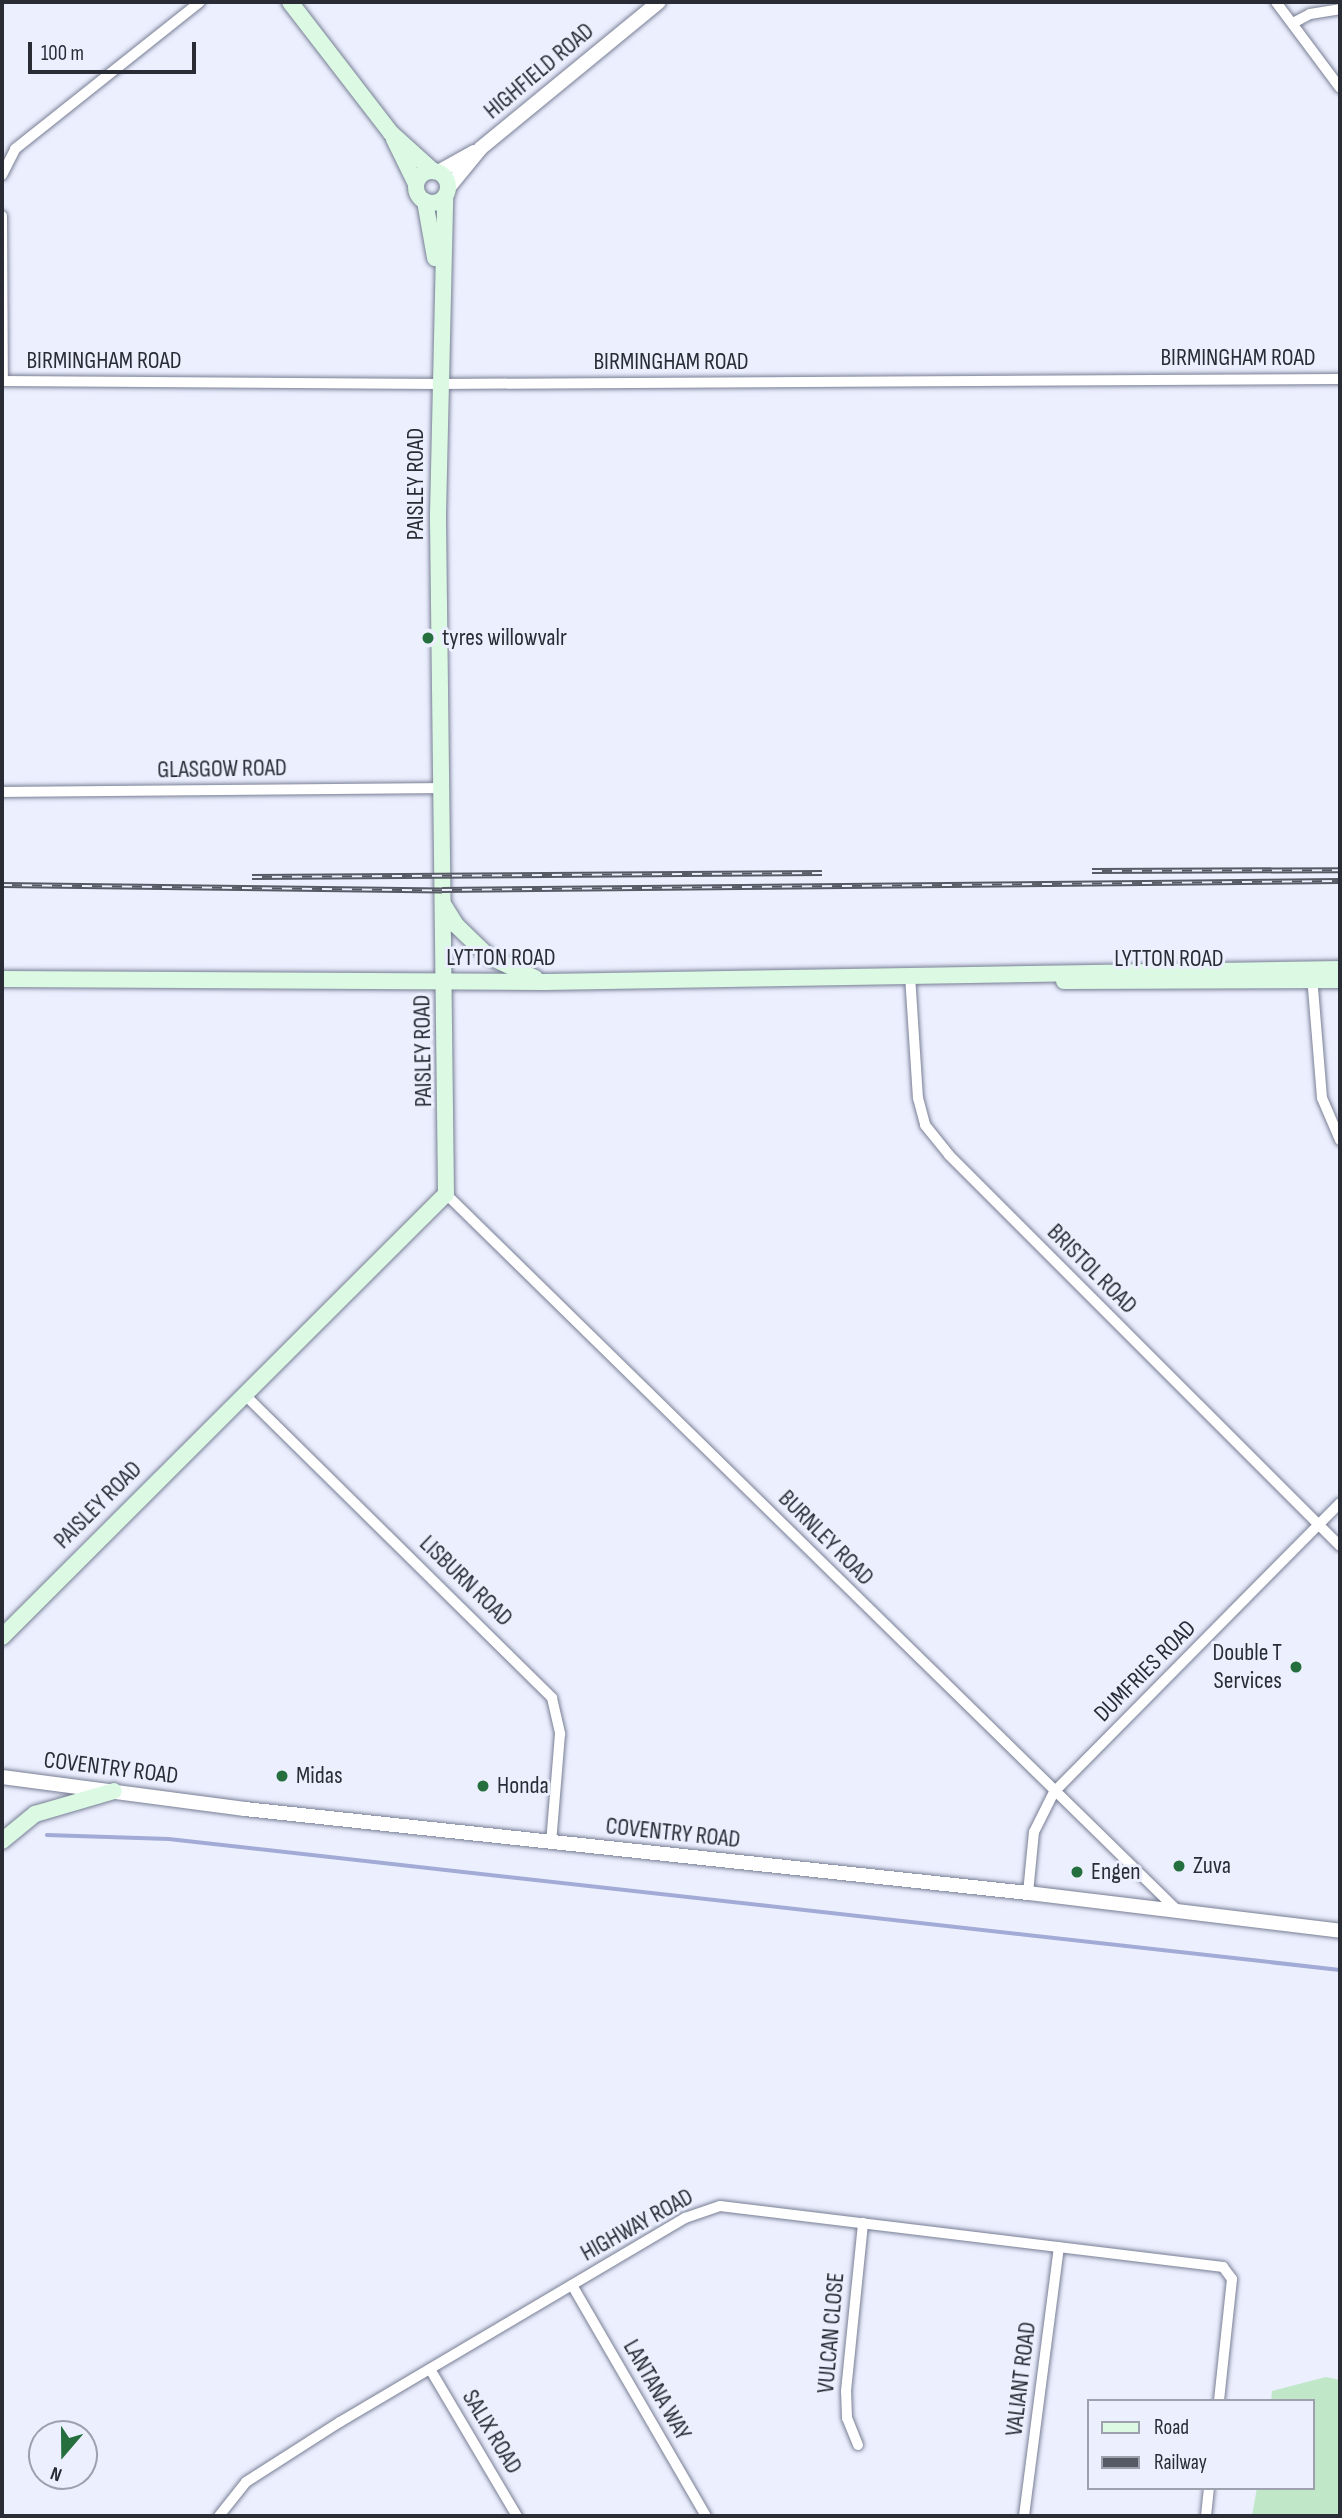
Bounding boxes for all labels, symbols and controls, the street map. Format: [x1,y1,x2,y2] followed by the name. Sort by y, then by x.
[478,17,600,125] street label: HIGHFIELD ROAD
[32,28,200,72] scale bar
[41,41,84,66] text: 100 m
[1160,344,1316,372] street label: BIRMINGHAM ROAD
[26,347,182,375] street label: BIRMINGHAM ROAD
[593,348,749,376] street label: BIRMINGHAM ROAD
[402,428,430,540] street label: PAISLEY ROAD
[442,624,567,652] place label: tyres willowvalr
[420,630,436,646] marker: tyres willowvalr
[157,753,287,785] street label: GLASGOW ROAD
[446,944,556,972] street label: LYTTON ROAD
[1114,945,1224,973] street label: LYTTON ROAD
[408,995,438,1107] street label: PAISLEY ROAD
[1041,1218,1143,1320] street label: BRISTOL ROAD
[48,1455,148,1555] street label: PAISLEY ROAD
[772,1484,880,1592] street label: BURNLEY ROAD
[413,1530,519,1632] street label: LISBURN ROAD
[1088,1614,1202,1728] street label: DUMFRIES ROAD
[1213,1639,1282,1695] place label: Double T Services
[1288,1659,1304,1675] marker: Double T Services
[42,1745,180,1791] street label: COVENTRY ROAD
[296,1762,343,1790] place label: Midas
[274,1768,290,1784] marker: Midas
[497,1772,549,1800] place label: Honda
[475,1778,491,1794] marker: Honda
[604,1812,742,1854] street label: COVENTRY ROAD
[1193,1852,1231,1880] place label: Zuva
[1091,1858,1141,1886] place label: Engen
[1171,1858,1187,1874] marker: Zuva
[1069,1864,1085,1880] marker: Engen
[576,2182,698,2268] street label: HIGHWAY ROAD
[811,2271,851,2395] street label: VULCAN CLOSE
[1000,2320,1042,2438] street label: VALIANT ROAD
[617,2335,697,2445] street label: LANTANA WAY
[456,2385,528,2479] street label: SALIX ROAD
[1086,2399,1314,2490] legend
[1154,2415,1189,2440] text: Road
[28,2420,98,2490] north arrow
[1154,2450,1207,2475] text: Railway
[48,2461,65,2486] text: N

